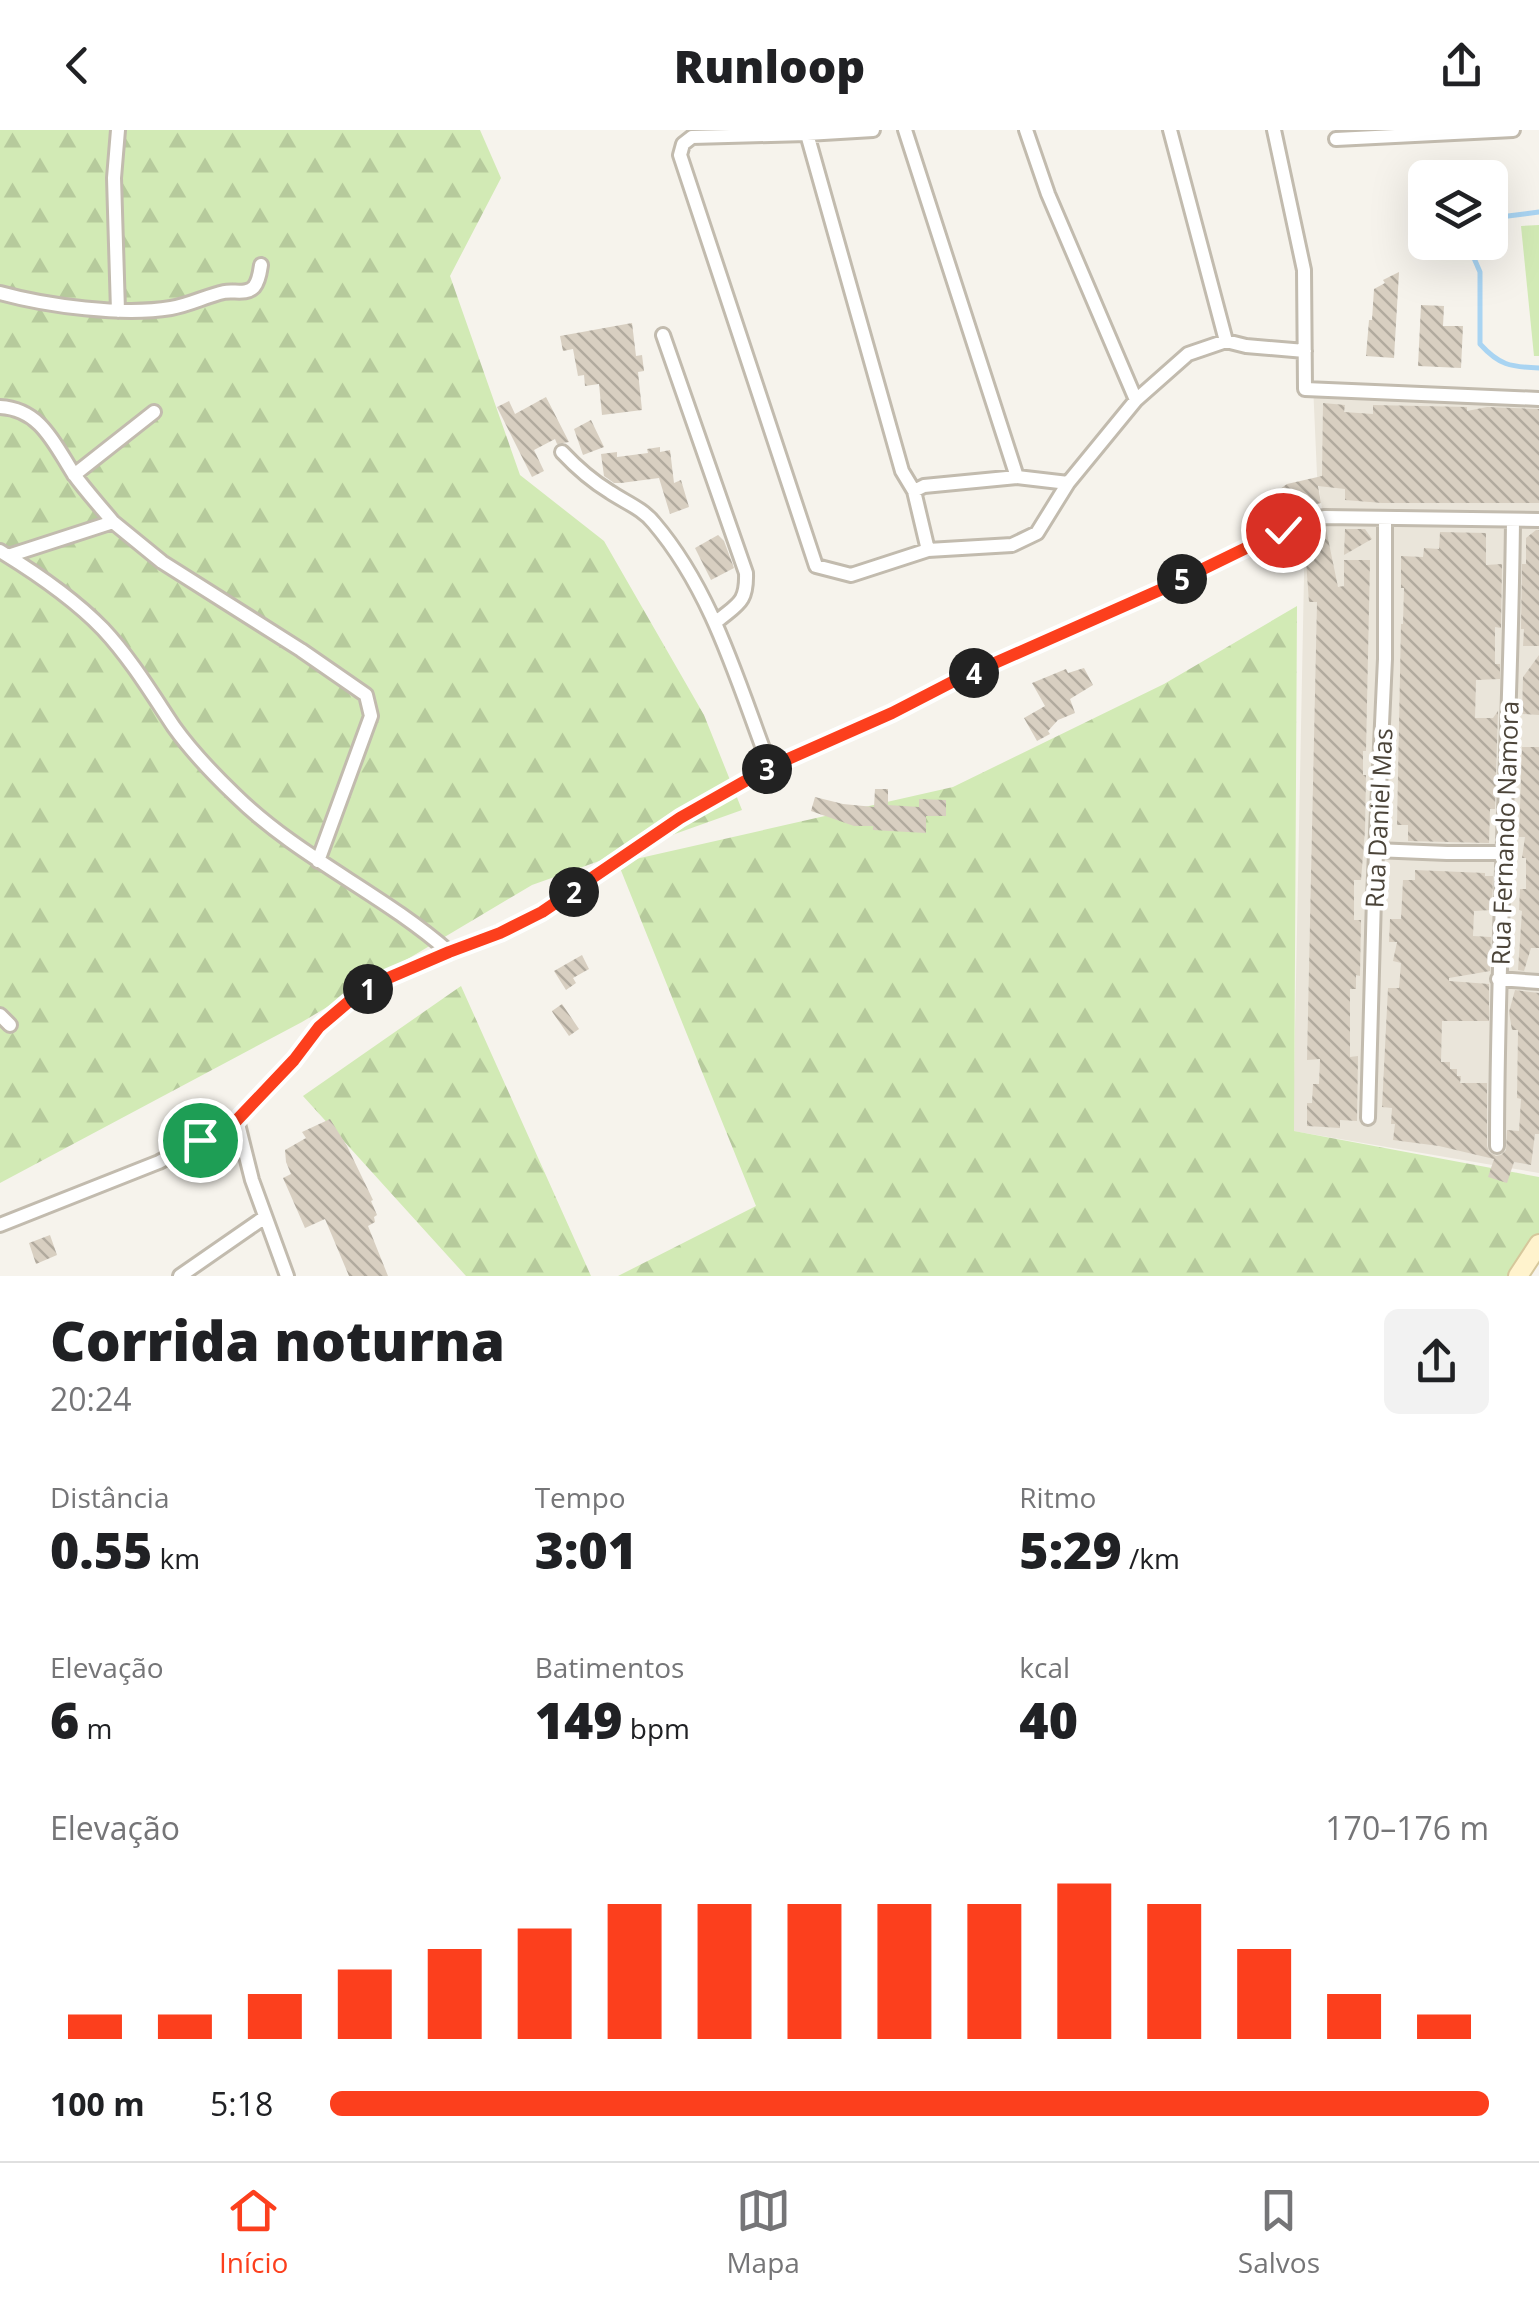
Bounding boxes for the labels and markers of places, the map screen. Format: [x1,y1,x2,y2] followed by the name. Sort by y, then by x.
[1241,488,1326,573] pin
[1157,554,1207,604] pin: 5
[949,648,999,698] pin: 4
[742,744,792,794] pin: 3
[549,867,599,917] pin: 2
[343,964,393,1014] pin: 1
[158,1098,243,1183] pin

